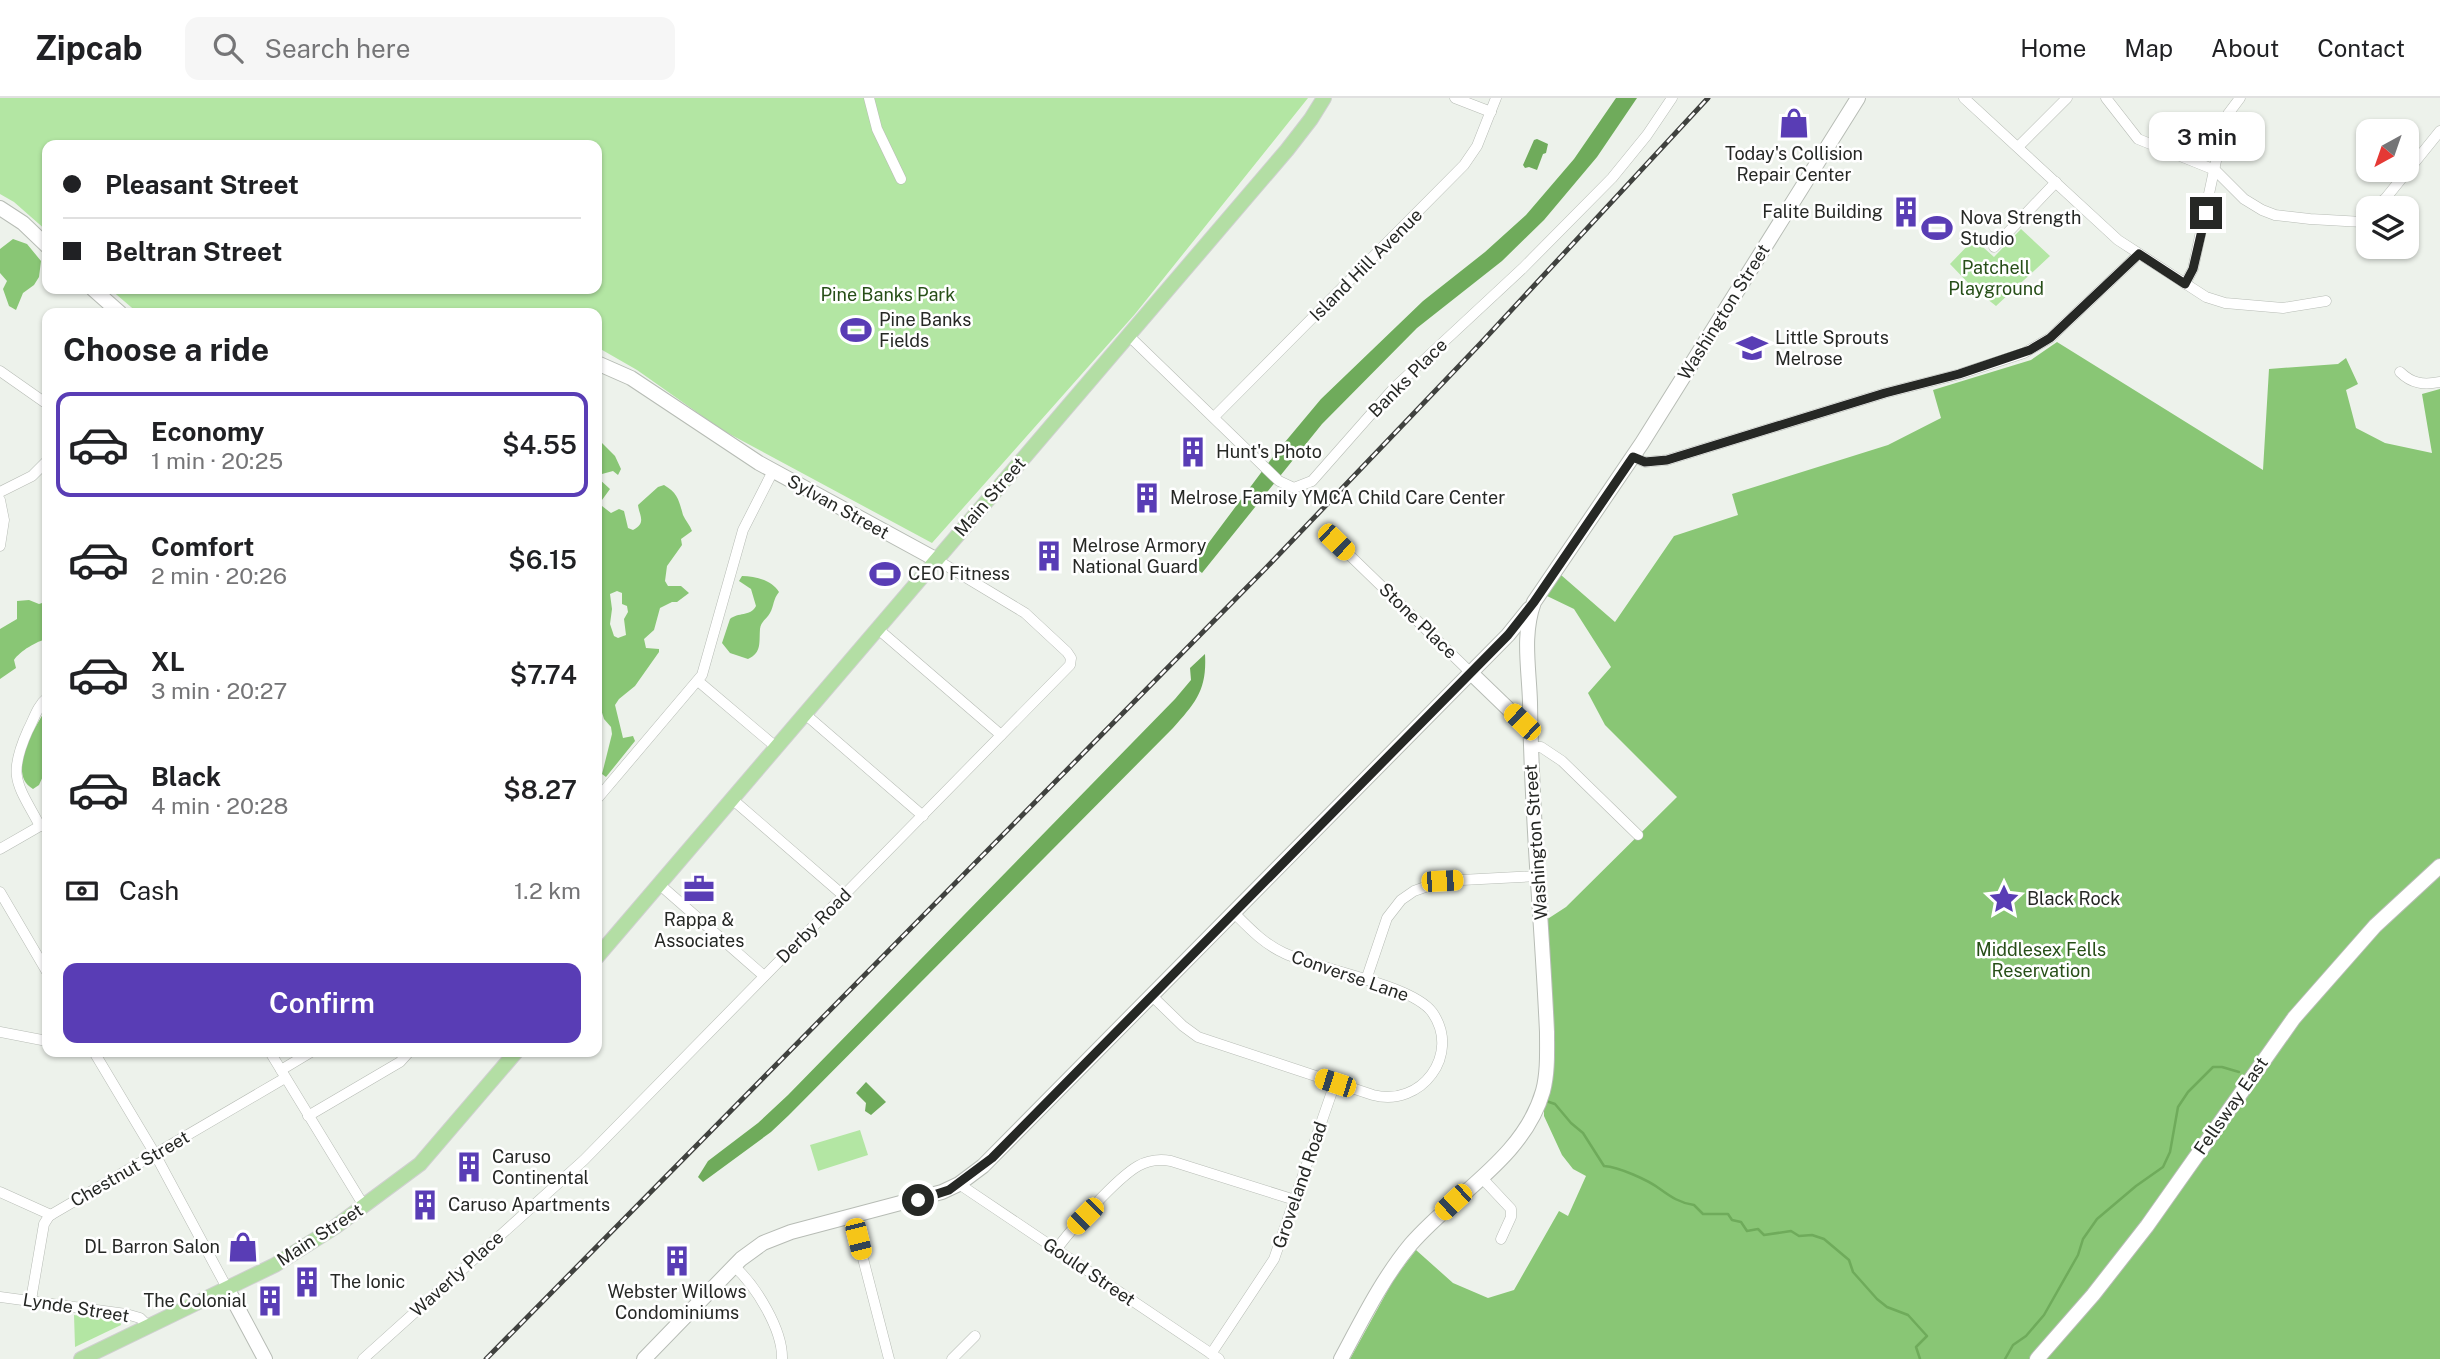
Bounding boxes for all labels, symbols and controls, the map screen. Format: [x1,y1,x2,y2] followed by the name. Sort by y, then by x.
[185,17,675,80] search box
[35,29,143,67] text: Zipcab
[209,29,247,67] icon: search
[265,33,411,64] text: Search here
[2020,34,2086,62] text: Home
[2124,34,2173,62] text: Map
[2211,34,2279,62] text: About
[2317,34,2405,62] text: Contact
[1777,106,1811,140] shop icon: Today's Collision Repair Center
[2148,111,2264,160] callout: 3 min
[2356,119,2418,182] north arrow
[2356,119,2419,259] map controls
[2177,123,2237,150] text: 3 min
[1725,143,1863,185] place label: Today's Collision Repair Center
[105,169,299,200] text: Pleasant Street
[1889,195,1923,229] building icon: Falite Building
[2356,196,2419,259] button: layers
[2190,197,2222,229] route end
[1762,201,1883,222] place label: Falite Building
[1305,204,1426,325] street label: Island Hill Avenue
[1960,207,2081,249] place label: Nova Strength Studio
[1920,211,1954,245] sports icon: Nova Strength Studio
[105,236,282,267] text: Beltran Street
[1673,240,1774,384] street label: Washington Street
[1948,257,2044,299] park label: Patchell Playground
[821,284,955,305] park label: Pine Banks Park
[879,309,971,351] place label: Pine Banks Fields
[839,313,873,347] sports icon: Pine Banks Fields
[1775,327,1889,369] place label: Little Sprouts Melrose
[63,331,269,368] text: Choose a ride
[1735,331,1769,365] school or university icon: Little Sprouts Melrose
[1364,334,1451,421] street label: Banks Place
[67,413,130,476] icon: car
[151,416,264,447] text: Economy
[502,429,577,460] text: $4.55
[1176,435,1210,469] building icon: Hunt's Photo
[1216,441,1322,462] place label: Hunt's Photo
[151,447,283,474] text: 1 min · 20:25
[950,453,1030,540] street label: Main Street
[784,470,893,543] street label: Sylvan Street
[1130,481,1164,515] building icon: Melrose Family YMCA Child Care Center
[1170,487,1505,508] place label: Melrose Family YMCA Child Care Center
[1314,520,1359,564] car
[67,528,130,591] icon: car
[151,531,254,562] text: Comfort
[1072,535,1207,577] place label: Melrose Armory National Guard
[1032,539,1066,573] building icon: Melrose Armory National Guard
[508,544,577,575] text: $6.15
[868,557,902,591] sports icon: CEO Fitness
[151,562,287,589] text: 2 min · 20:26
[908,563,1010,584] place label: CEO Fitness
[1375,578,1462,663] street label: Stone Place
[67,643,130,706] icon: car
[151,646,185,677] text: XL
[510,659,577,690] text: $7.74
[151,677,287,704] text: 3 min · 20:27
[1500,700,1545,744] car
[67,758,130,821] icon: car
[151,761,221,792] text: Black
[1520,763,1551,921] street label: Washington Street
[503,774,577,805] text: $8.27
[151,792,288,819] text: 4 min · 20:28
[1421,869,1464,893] car
[63,872,101,910] icon: cash
[682,872,716,906] office icon: Rappa & Associates
[119,875,179,906] text: Cash
[514,877,581,904] text: 1.2 km
[1987,882,2021,916] place icon: Black Rock
[772,884,855,967] street label: Derby Road
[2027,888,2120,909] place label: Black Rock
[654,909,744,951] place label: Rappa & Associates
[1976,939,2106,981] park label: Middlesex Fells Reservation
[1289,946,1412,1005] street label: Converse Lane
[63,963,581,1043] button: Confirm
[2189,1053,2272,1159] street label: Fellsway East
[1312,1067,1359,1099] car
[1268,1119,1331,1251] street label: Groveland Road
[67,1126,193,1211] street label: Chestnut Street
[492,1146,589,1188] place label: Caruso Continental
[452,1150,486,1184] building icon: Caruso Continental
[1431,1180,1476,1224] car
[902,1184,934,1216] route start
[408,1188,442,1222] building icon: Caruso Apartments
[448,1194,610,1215] place label: Caruso Apartments
[1063,1194,1108,1238] car
[273,1199,366,1270] street label: Main Street
[843,1216,874,1262] car
[406,1226,508,1321] street label: Waverly Place
[226,1230,260,1264] shop icon: DL Barron Salon
[1039,1233,1139,1310] street label: Gould Street
[84,1236,220,1257] place label: DL Barron Salon
[660,1244,694,1278] building icon: Webster Willows Condominiums
[290,1265,324,1299] building icon: The Ionic
[330,1271,405,1292] place label: The Ionic
[607,1281,747,1323] place label: Webster Willows Condominiums
[253,1284,287,1318] building icon: The Colonial
[21,1289,131,1326] street label: Lynde Street
[144,1290,247,1311] place label: The Colonial

